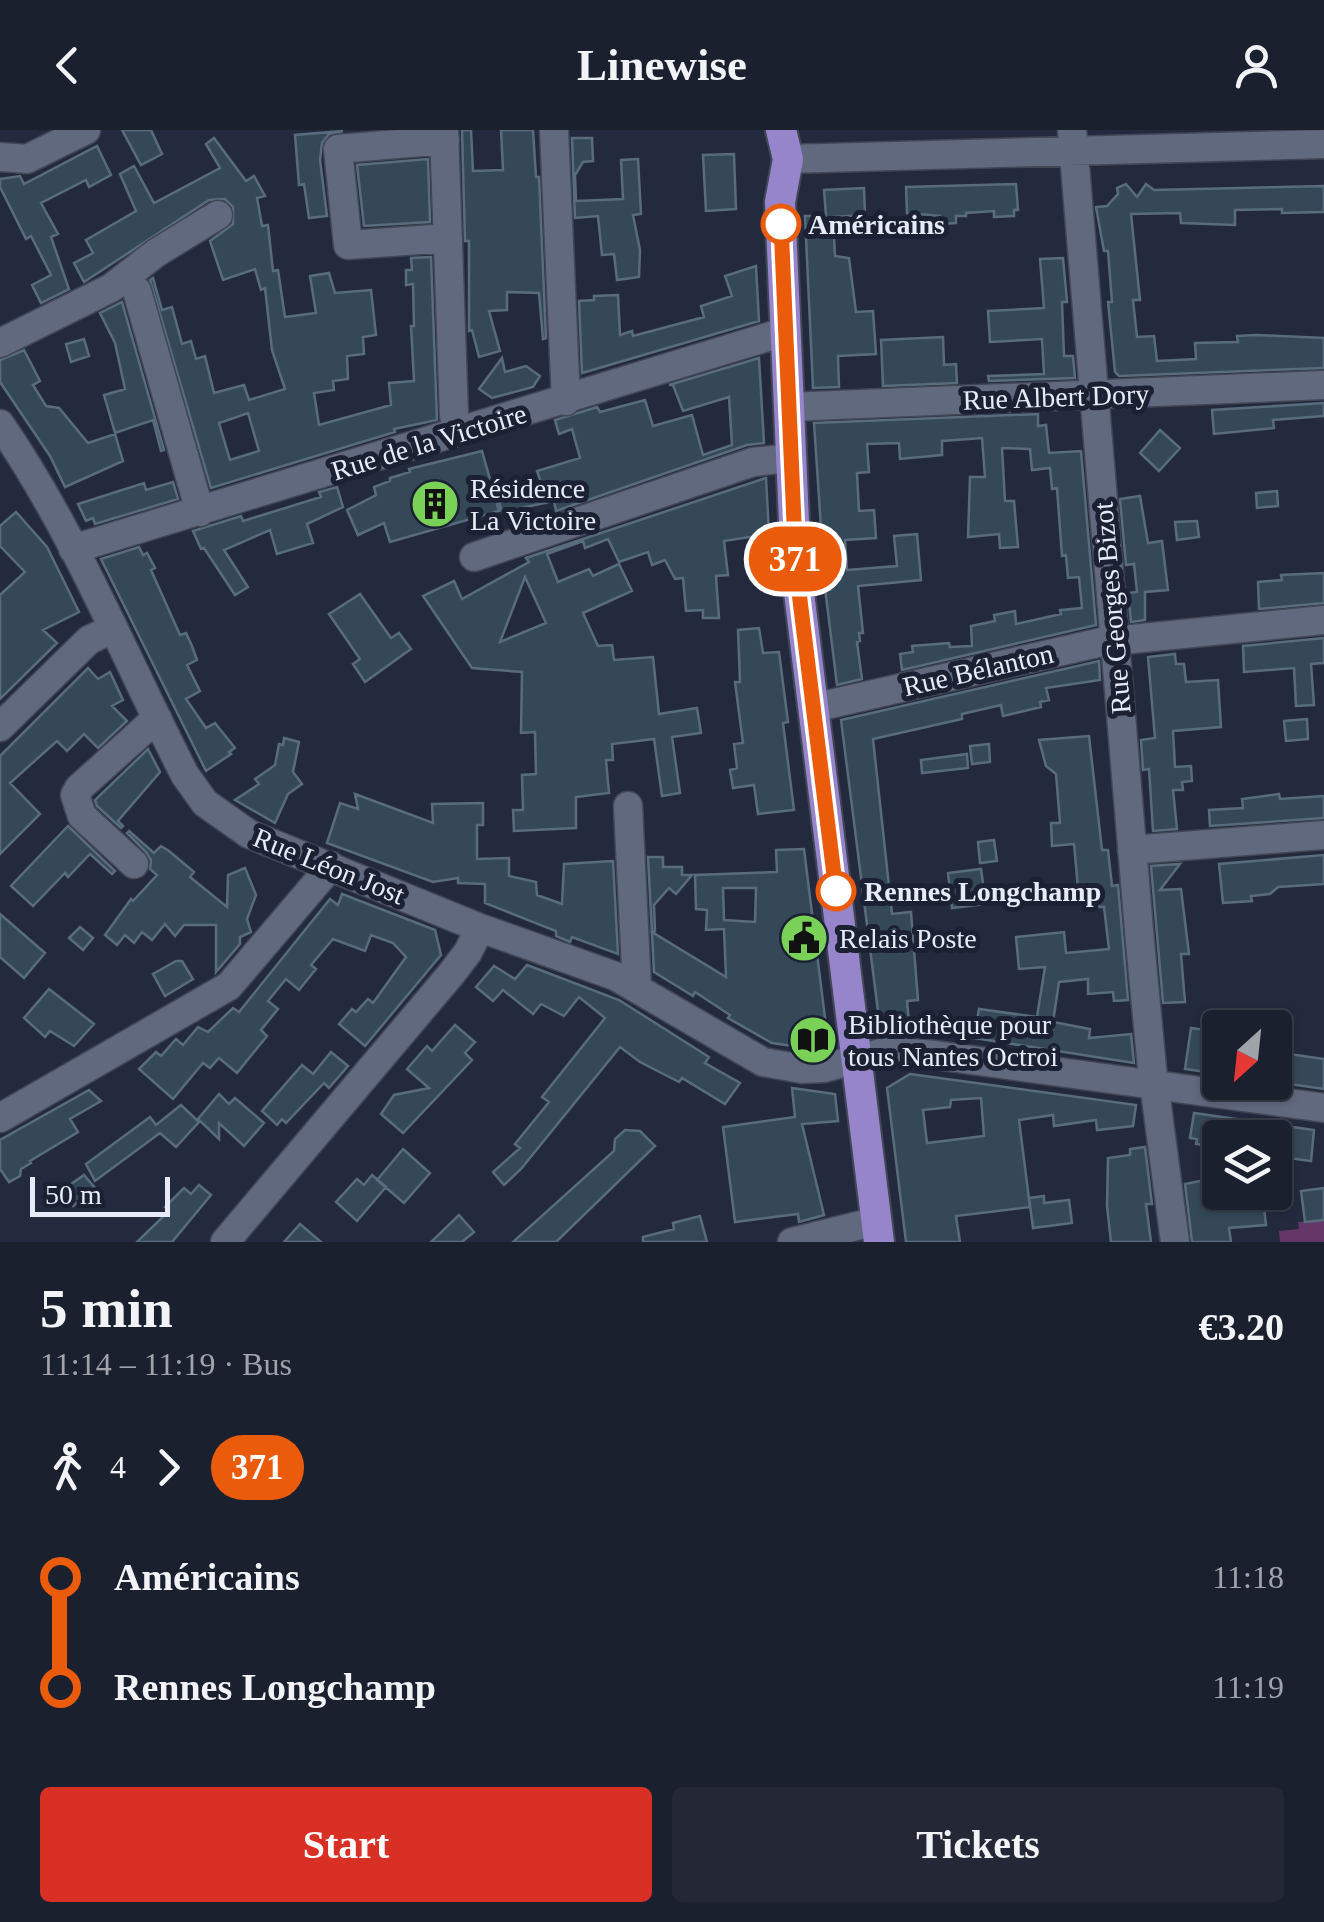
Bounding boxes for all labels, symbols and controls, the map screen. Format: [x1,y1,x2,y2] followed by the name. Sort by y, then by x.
[40,38,95,93] icon: back
[1229,38,1284,93] icon: person
[577,40,747,90] text: Linewise
[762,205,800,243] marker: Américains
[808,209,945,240] place label: Américains
[962,378,1150,416] street label: Rue Albert Dory
[328,398,530,486] street label: Rue de la Victoire
[470,473,596,536] place label: Résidence La Victoire
[409,478,461,530] building icon: Résidence La Victoire
[1087,501,1137,715] street label: Rue Georges Bizot
[738,526,852,592] line badge: 371
[769,540,821,579] text: 371
[900,638,1056,702] street label: Rue Bélanton
[249,822,409,910] street label: Rue Léon Jost
[817,872,855,910] marker: Rennes Longchamp
[864,876,1101,907] place label: Rennes Longchamp
[778,912,830,964] public building icon: Relais Poste
[839,923,977,954] place label: Relais Poste
[848,1009,1058,1072] place label: Bibliothèque pour tous Nantes Octroi
[1202,1010,1292,1100] north arrow
[1202,1010,1292,1210] map controls
[787,1014,839,1066] library icon: Bibliothèque pour tous Nantes Octroi
[1202,1120,1292,1210] button: layers
[30,1172,170,1216] scale bar
[45,1179,102,1210] text: 50 m
[40,1278,173,1339] text: 5 min
[1199,1306,1284,1348] text: €3.20
[40,1346,292,1382] text: 11:14 – 11:19 · Bus
[40,1440,95,1495] icon: walk
[141,1440,196,1495] icon: forward
[231,1448,284,1487] text: 371
[110,1449,126,1485] text: 4
[114,1556,300,1598] text: Américains
[1212,1559,1284,1595] text: 11:18
[114,1666,436,1708] text: Rennes Longchamp
[1212,1669,1284,1705] text: 11:19
[40,1787,652,1902] button: Start
[672,1787,1284,1902] button: Tickets

